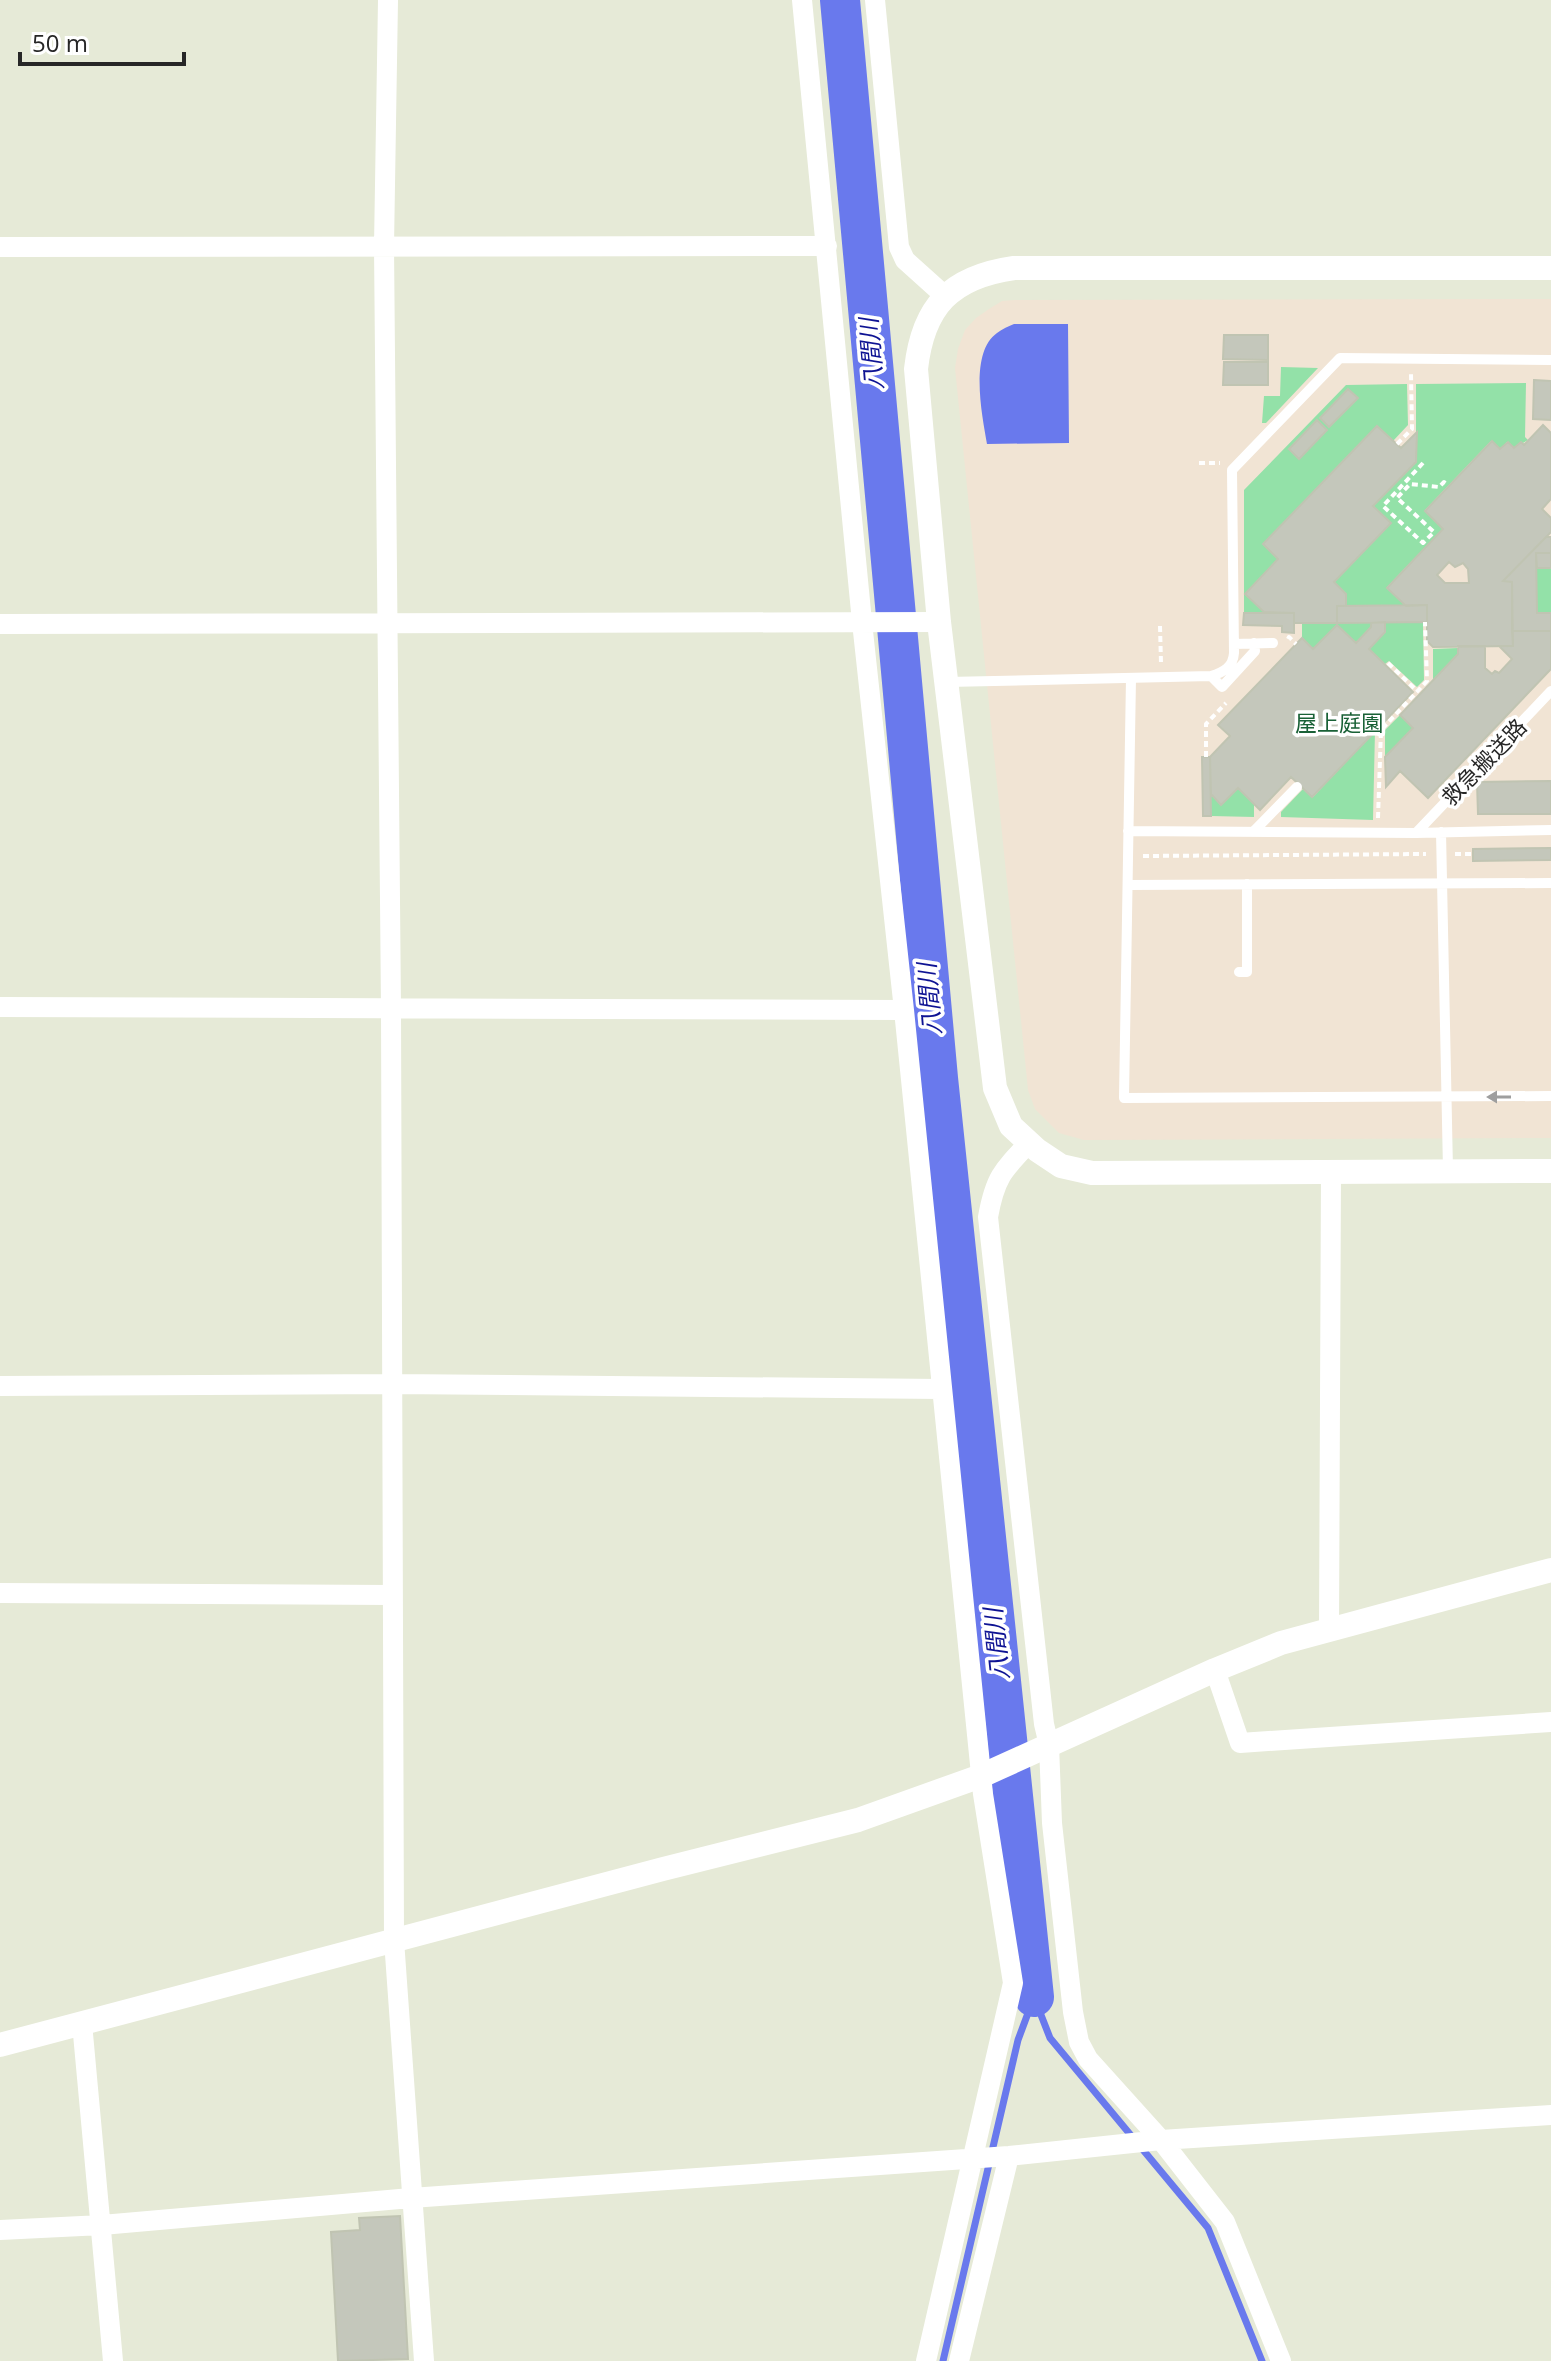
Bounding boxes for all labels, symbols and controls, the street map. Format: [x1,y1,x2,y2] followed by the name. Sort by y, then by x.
[20,16,184,66] scale bar
[32,26,88,59] text: 50 m
[851,314,890,391] water label: 八間川
[1295,707,1383,737] park label: 屋上庭園
[1434,711,1532,811] street label: 救急搬送路
[909,959,948,1036] water label: 八間川
[1486,1091,1511,1103] one-way arrow
[975,1604,1016,1682] water label: 八間川

